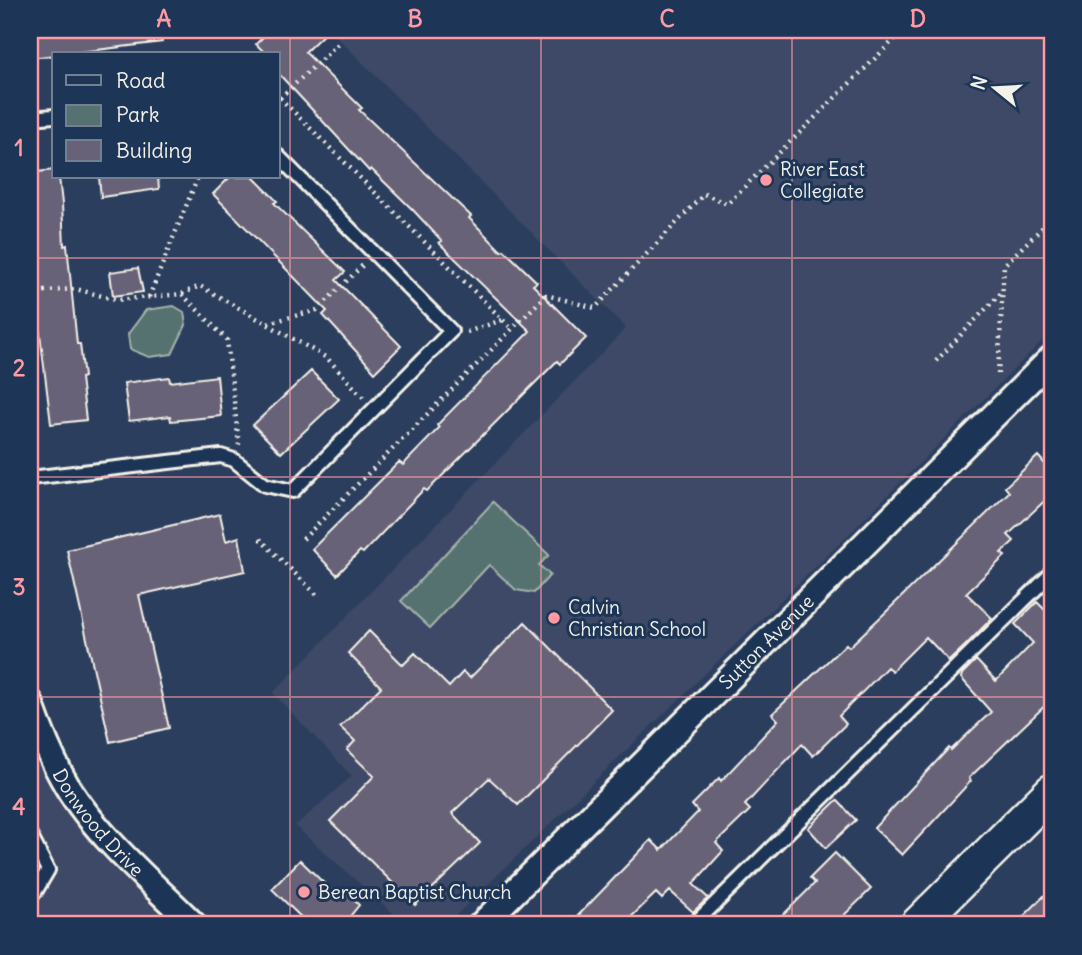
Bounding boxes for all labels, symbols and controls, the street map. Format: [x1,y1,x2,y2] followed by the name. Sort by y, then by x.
[157,4,172,33] text: A
[407,4,423,33] text: B
[659,4,675,33] text: C
[910,4,926,33] text: D
[52,52,280,178] legend
[960,52,1030,122] north arrow
[116,67,165,94] text: Road
[965,73,992,93] text: N
[116,101,159,128] text: Park
[14,133,24,162] text: 1
[116,137,192,164] text: Building
[780,157,865,203] place label: River East Collegiate
[758,172,774,188] marker: River East Collegiate
[13,353,26,382] text: 2
[12,572,26,601] text: 3
[714,589,819,694] street label: Sutton Avenue
[568,595,706,641] place label: Calvin Christian School
[546,610,562,626] marker: Calvin Christian School
[48,765,149,882] street label: Donwood Drive
[12,792,26,821] text: 4
[318,880,511,904] place label: Berean Baptist Church
[296,884,312,900] marker: Berean Baptist Church

